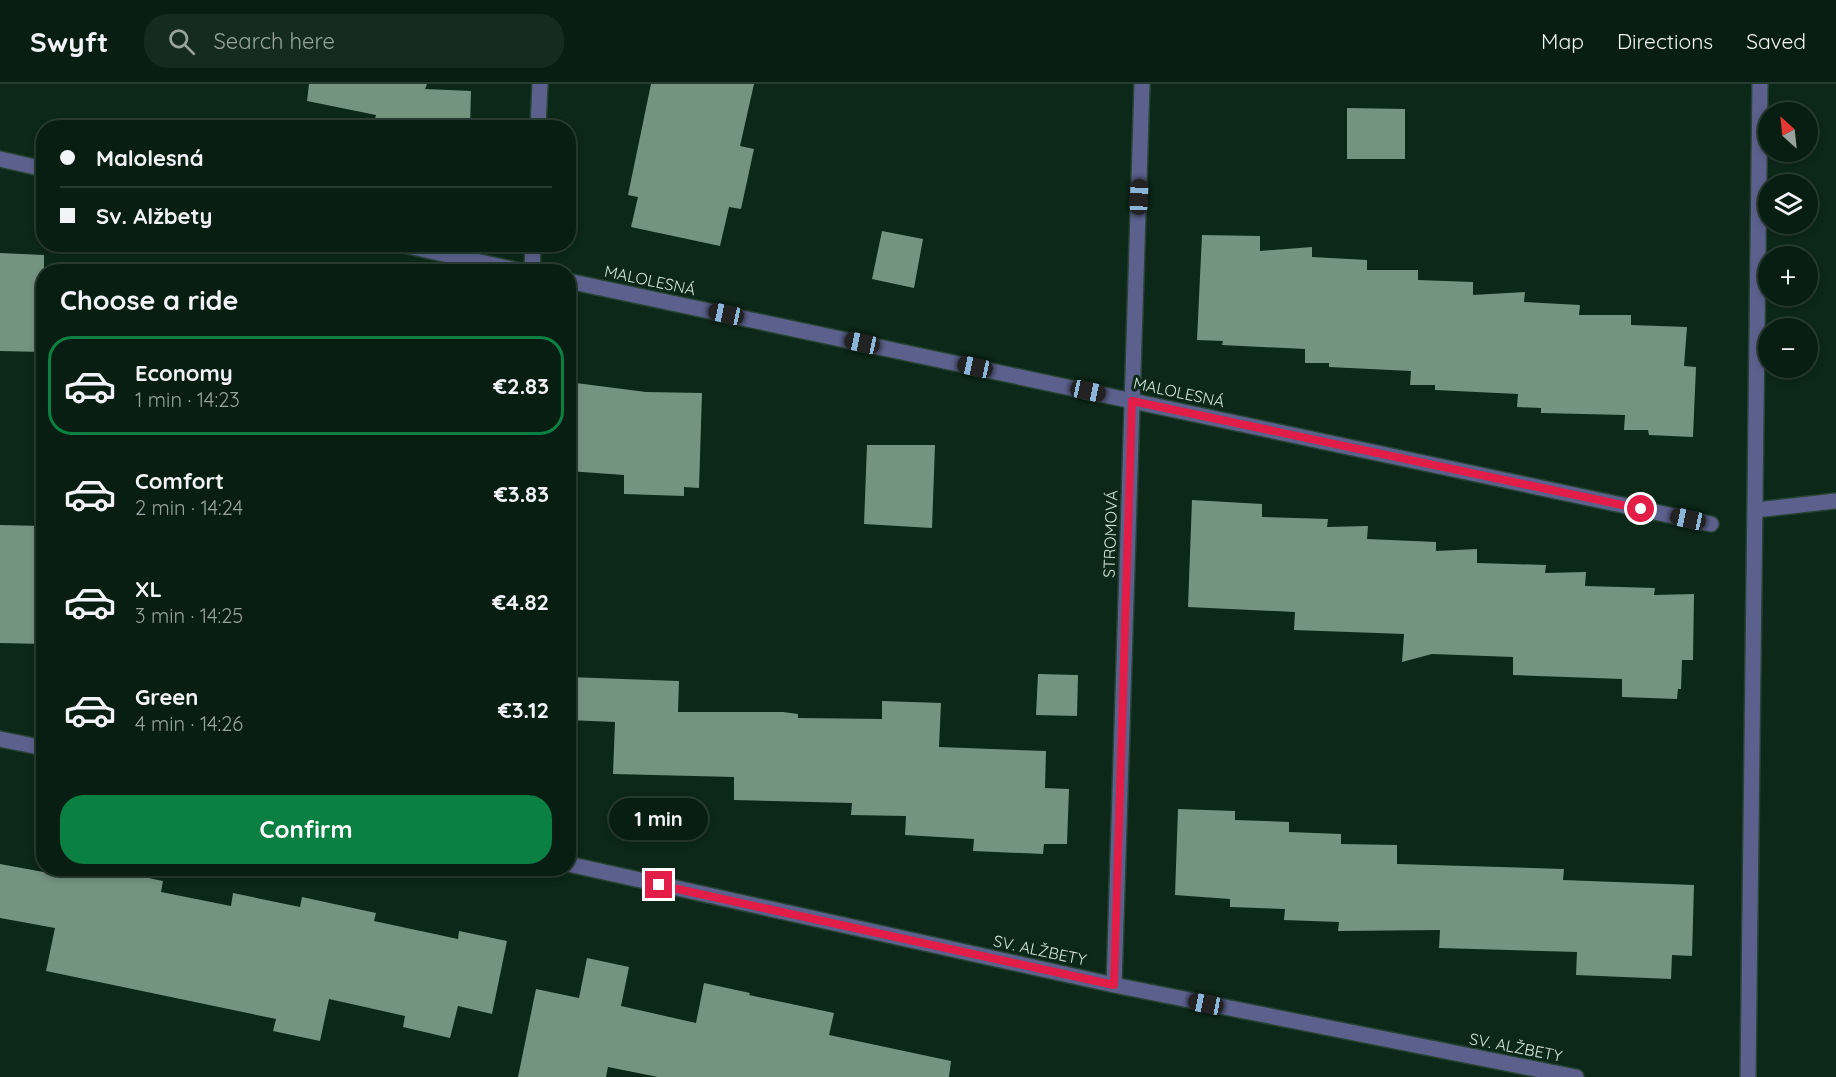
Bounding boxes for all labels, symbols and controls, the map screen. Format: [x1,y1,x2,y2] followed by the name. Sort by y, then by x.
[144,14,564,68] search box
[30,24,108,59] text: Swyft
[165,25,198,58] icon: search
[213,27,335,55] text: Search here
[1541,28,1584,54] text: Map
[1617,28,1713,54] text: Directions
[1746,28,1806,54] text: Saved
[1758,102,1818,162] north arrow
[1758,102,1818,378] map controls
[96,144,204,172] text: Malolesná
[1758,174,1818,234] button: layers
[1129,179,1149,215] car
[96,202,213,230] text: Sv. Alžbety
[1758,246,1818,306] button: +
[603,261,697,299] street label: MALOLESNÁ
[60,283,238,317] text: Choose a ride
[707,301,745,327] car
[1758,318,1818,378] button: −
[843,330,881,356] car
[956,354,994,380] car
[63,359,117,413] icon: car
[135,359,233,387] text: Economy
[493,372,549,400] text: €2.83
[1132,373,1226,411] street label: MALOLESNÁ
[1069,378,1107,404] car
[135,387,240,412] text: 1 min · 14:23
[63,467,117,521] icon: car
[135,467,224,495] text: Comfort
[494,480,549,508] text: €3.83
[1098,490,1122,578] street label: STROMOVÁ
[135,495,243,520] text: 2 min · 14:24
[1627,495,1654,522] route start
[1669,506,1707,532] car
[63,575,117,629] icon: car
[135,575,162,603] text: XL
[492,588,549,616] text: €4.82
[135,603,243,628] text: 3 min · 14:25
[63,683,117,737] icon: car
[135,683,198,711] text: Green
[498,696,549,724] text: €3.12
[135,711,243,736] text: 4 min · 14:26
[60,795,552,864] button: Confirm
[610,798,708,840] callout: 1 min
[634,806,683,831] text: 1 min
[645,871,672,898] route end
[992,930,1088,970] street label: SV. ALŽBETY
[1187,992,1225,1016] car
[1468,1028,1564,1066] street label: SV. ALŽBETY

